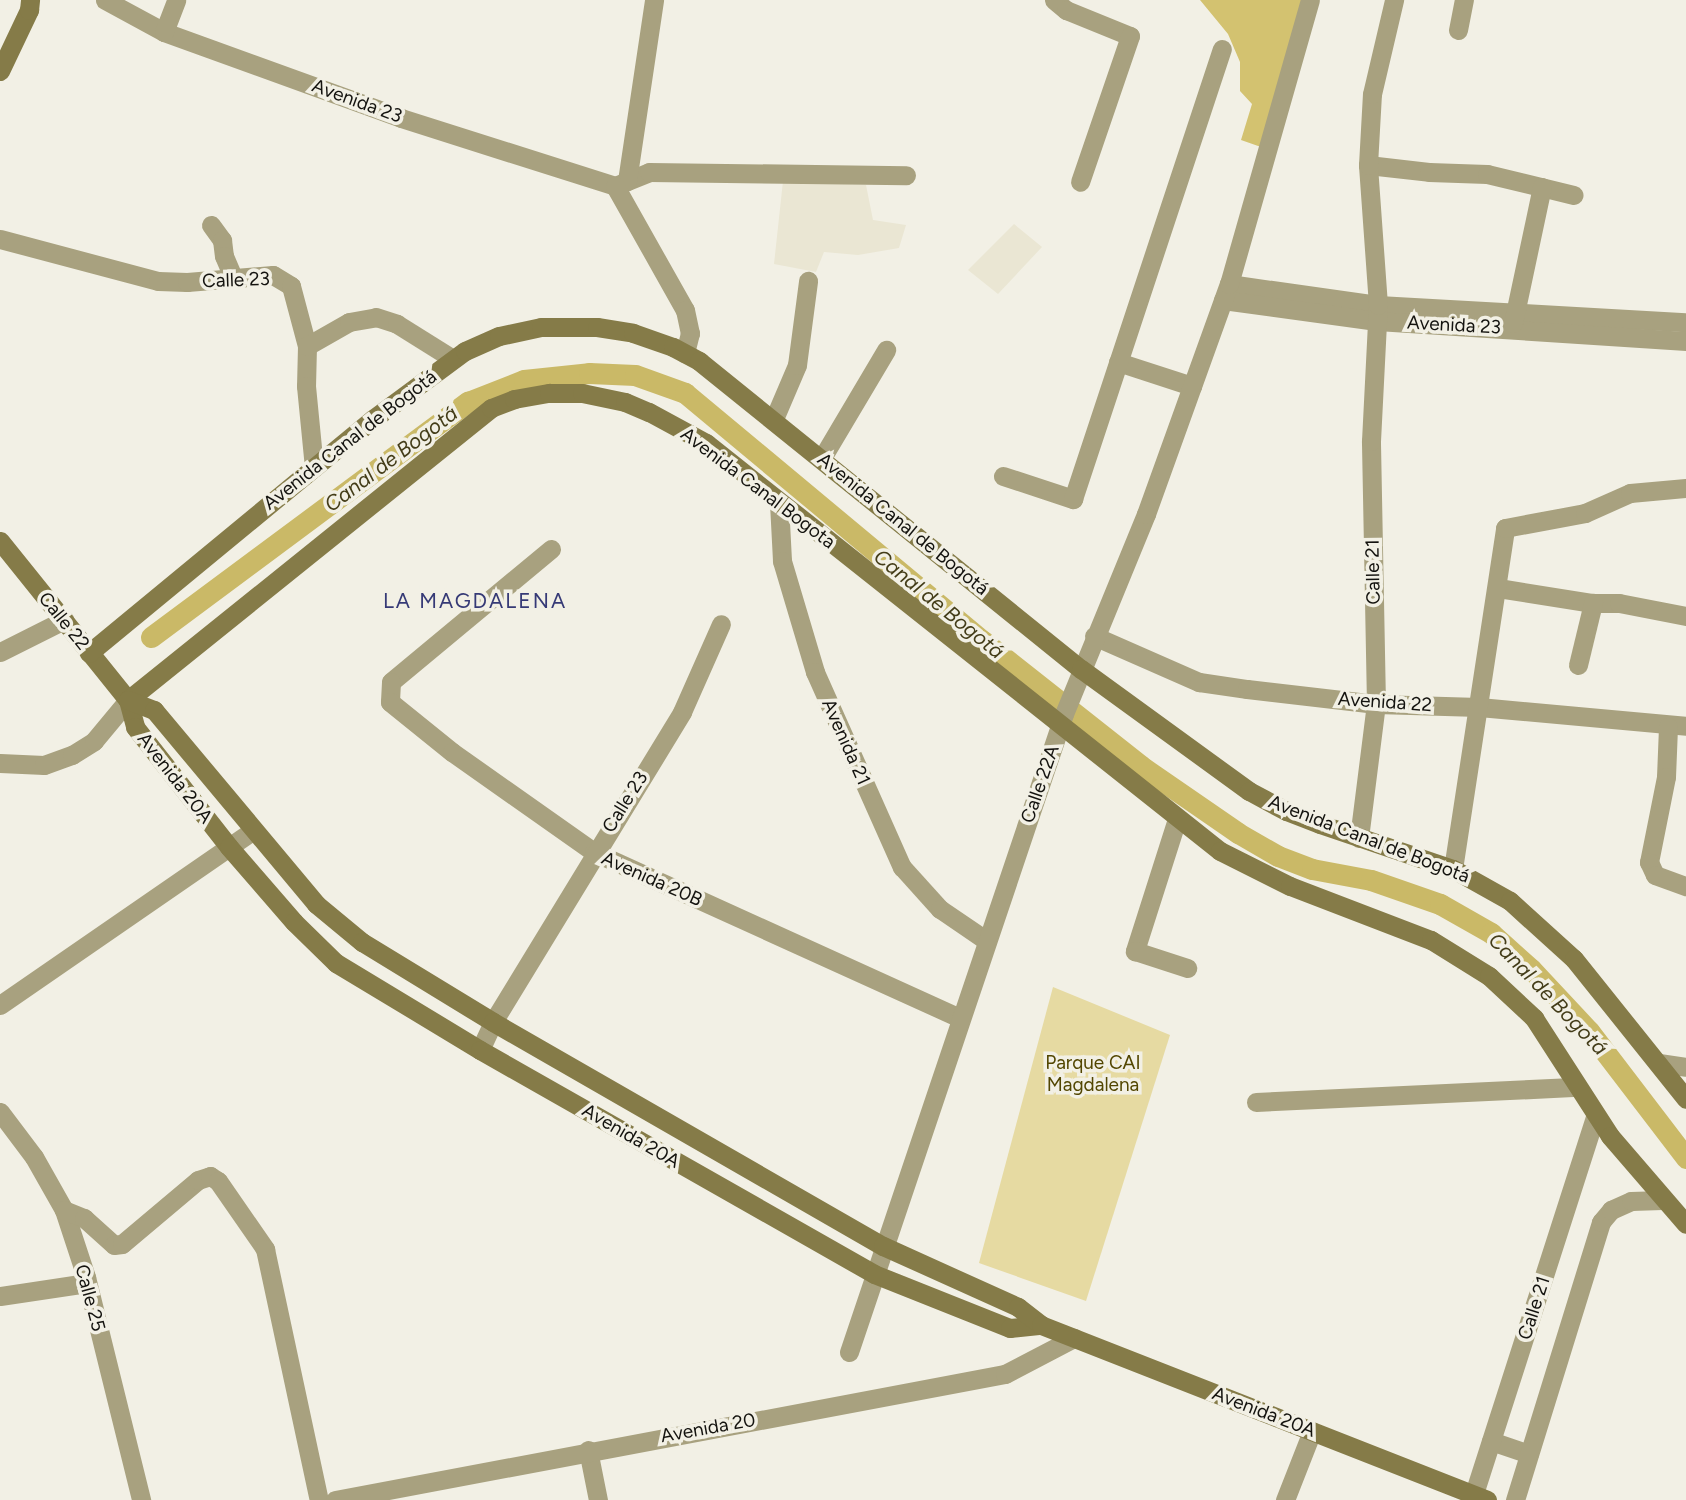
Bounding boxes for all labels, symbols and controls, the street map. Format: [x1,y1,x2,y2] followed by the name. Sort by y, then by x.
[309,74,405,128] street label: Avenida 23
[202,267,270,293] street label: Calle 23
[1406,311,1502,339] street label: Avenida 23
[259,365,441,515] street label: Avenida Canal de Bogotá
[319,401,463,517] water label: Canal de Bogotá
[676,423,840,553] street label: Avenida Canal Bogota
[813,448,993,600] street label: Avenida Canal de Bogotá
[1361,539,1385,605] street label: Calle 21
[869,544,1009,664] water label: Canal de Bogotá
[34,587,94,655] street label: Calle 22
[384,588,566,614] district label: LA MAGDALENA
[1337,687,1433,717] street label: Avenida 22
[817,695,875,789] street label: Avenida 21
[133,728,217,828] street label: Avenida 20A
[1016,742,1064,826] street label: Calle 22A
[597,767,653,837] street label: Calle 23
[1265,790,1473,888] street label: Avenida Canal de Bogotá
[598,847,706,911] street label: Avenida 20B
[1483,928,1613,1060] water label: Canal de Bogotá
[1045,1052,1141,1096] park label: Parque CAI Magdalena
[578,1099,684,1173] street label: Avenida 20A
[70,1262,110,1334] street label: Calle 25
[1513,1273,1555,1343] street label: Calle 21
[1209,1382,1319,1442] street label: Avenida 20A
[659,1408,757,1448] street label: Avenida 20

